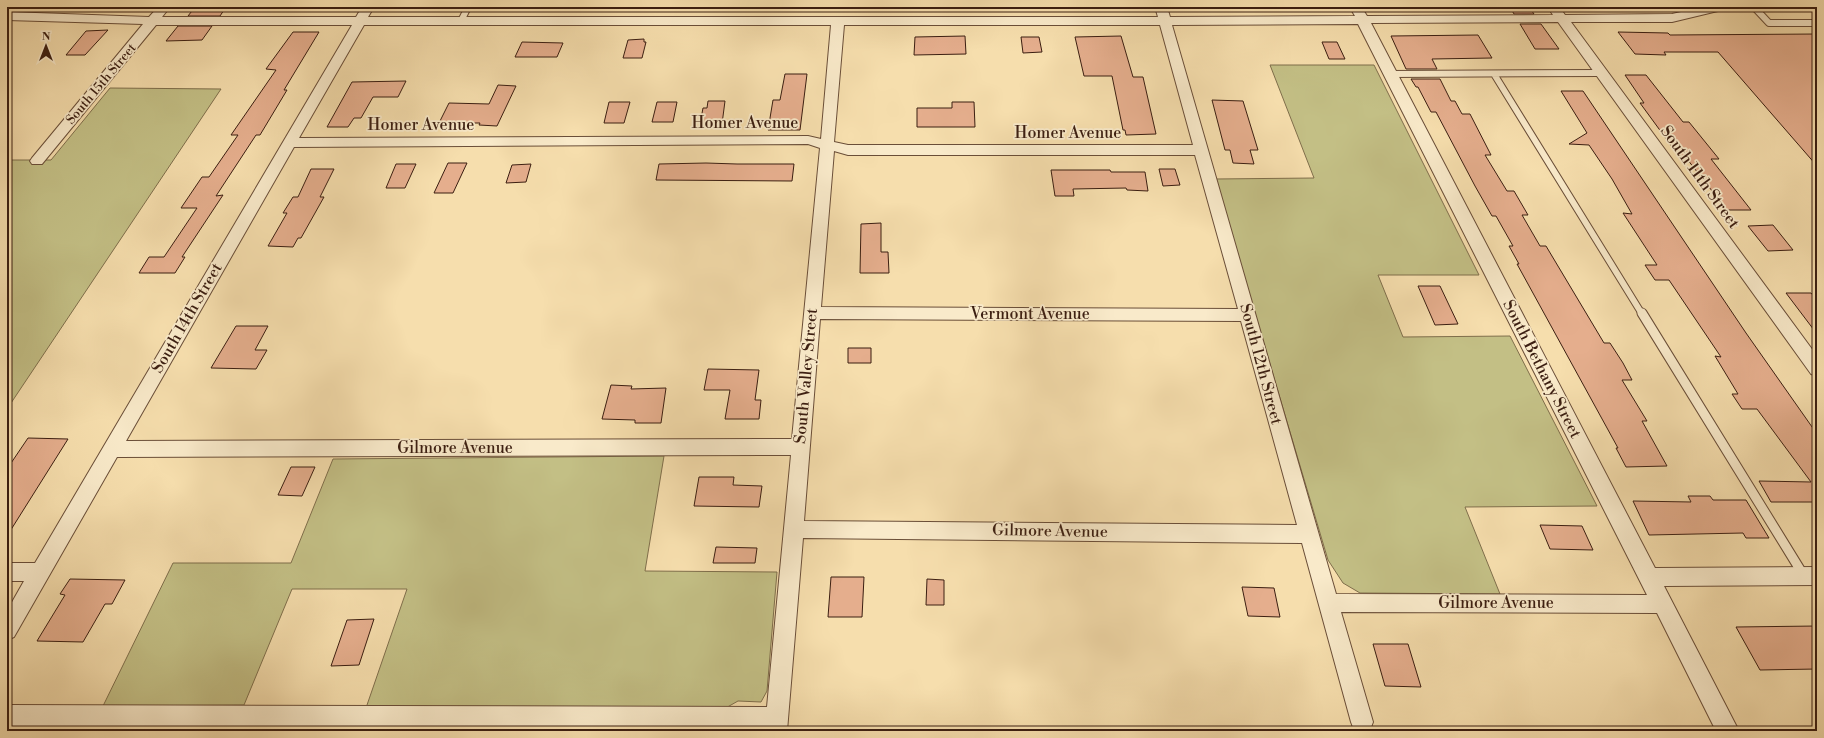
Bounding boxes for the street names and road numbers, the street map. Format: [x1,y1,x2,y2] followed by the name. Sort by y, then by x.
[63,40,140,128] street label: South 15th Street
[692,113,798,133] street label: Homer Avenue
[368,115,474,135] street label: Homer Avenue
[1656,122,1744,233] street label: South 11th Street
[1015,123,1121,143] street label: Homer Avenue
[147,259,227,377] street label: South 14th Street
[1498,296,1586,442] street label: South Bethany Street
[1235,301,1287,427] street label: South 12th Street
[969,304,1090,324] street label: Vermont Avenue
[790,307,822,445] street label: South Valley Street
[397,438,513,458] street label: Gilmore Avenue
[992,520,1108,542] street label: Gilmore Avenue
[1438,593,1554,613] street label: Gilmore Avenue

